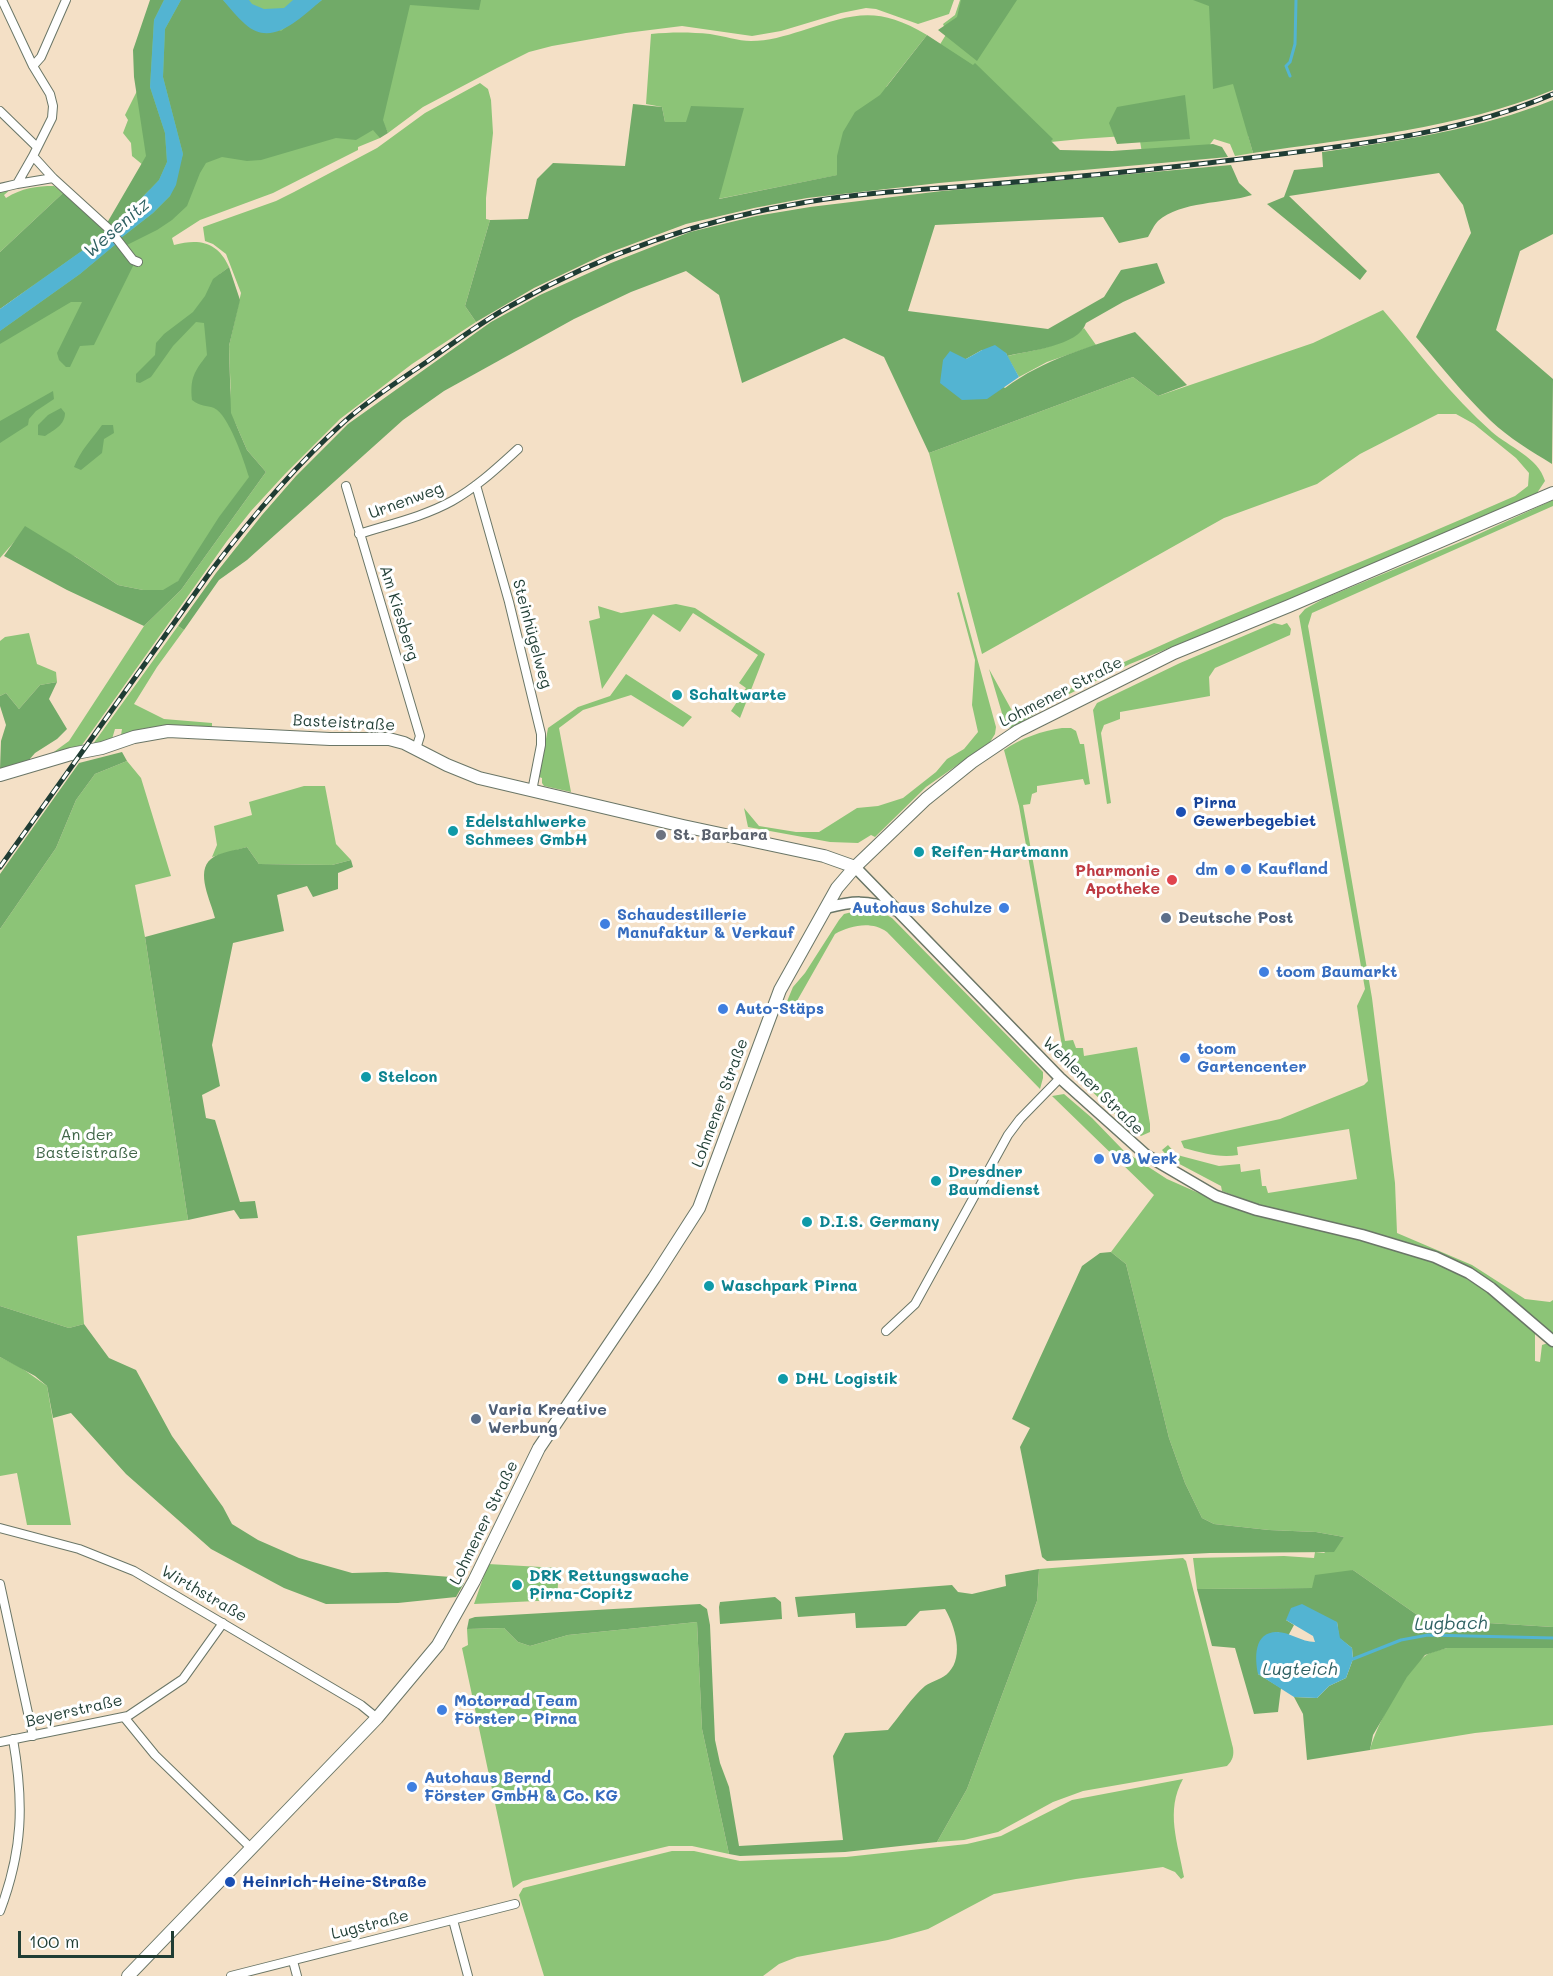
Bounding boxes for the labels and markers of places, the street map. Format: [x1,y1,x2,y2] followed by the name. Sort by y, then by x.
[689,685,786,705] place label: Schaltwarte
[670,688,684,702] marker: Schaltwarte
[1193,793,1316,831] place label: Pirna Gewerbegebiet
[1174,805,1188,819] marker: Pirna Gewerbegebiet
[465,812,588,850] place label: Edelstahlwerke Schmees GmbH
[446,824,460,838] marker: Edelstahlwerke Schmees GmbH
[673,825,768,845] place label: St. Barbara
[654,828,668,842] marker: St. Barbara
[931,842,1068,862] place label: Reifen-Hartmann
[912,845,926,859] marker: Reifen-Hartmann
[1258,859,1328,879] place label: Kaufland
[1195,860,1218,880] place label: dm
[1075,861,1160,899] place label: Pharmonie Apotheke
[1239,862,1253,876] marker: Kaufland
[1223,863,1237,877] marker: dm
[1165,873,1179,887] marker: Pharmonie Apotheke
[852,898,992,918] place label: Autohaus Schulze
[997,901,1011,915] marker: Autohaus Schulze
[617,905,794,943] place label: Schaudestillerie Manufaktur & Verkauf
[1178,908,1293,928] place label: Deutsche Post
[1159,911,1173,925] marker: Deutsche Post
[598,917,612,931] marker: Schaudestillerie Manufaktur & Verkauf
[1276,962,1397,982] place label: toom Baumarkt
[1257,965,1271,979] marker: toom Baumarkt
[735,999,824,1019] place label: Auto-Stäps
[716,1002,730,1016] marker: Auto-Stäps
[1197,1039,1307,1077] place label: toom Gartencenter
[1178,1051,1192,1065] marker: toom Gartencenter
[378,1067,437,1087] place label: Stelcon
[359,1070,373,1084] marker: Stelcon
[1111,1149,1177,1169] place label: V8 Werk
[1092,1152,1106,1166] marker: V8 Werk
[948,1162,1040,1200] place label: Dresdner Baumdienst
[929,1174,943,1188] marker: Dresdner Baumdienst
[819,1212,940,1232] place label: D.I.S. Germany
[800,1215,814,1229] marker: D.I.S. Germany
[721,1276,858,1296] place label: Waschpark Pirna
[702,1279,716,1293] marker: Waschpark Pirna
[795,1369,898,1389] place label: DHL Logistik
[776,1372,790,1386] marker: DHL Logistik
[488,1400,607,1438] place label: Varia Kreative Werbung
[469,1412,483,1426] marker: Varia Kreative Werbung
[529,1566,689,1604] place label: DRK Rettungswache Pirna-Copitz
[510,1578,524,1592] marker: DRK Rettungswache Pirna-Copitz
[454,1691,577,1729] place label: Motorrad Team Förster - Pirna
[435,1703,449,1717] marker: Motorrad Team Förster - Pirna
[424,1768,618,1806] place label: Autohaus Bernd Förster GmbH & Co. KG
[405,1780,419,1794] marker: Autohaus Bernd Förster GmbH & Co. KG
[242,1872,427,1892] place label: Heinrich-Heine-Straße
[223,1875,237,1889] marker: Heinrich-Heine-Straße

